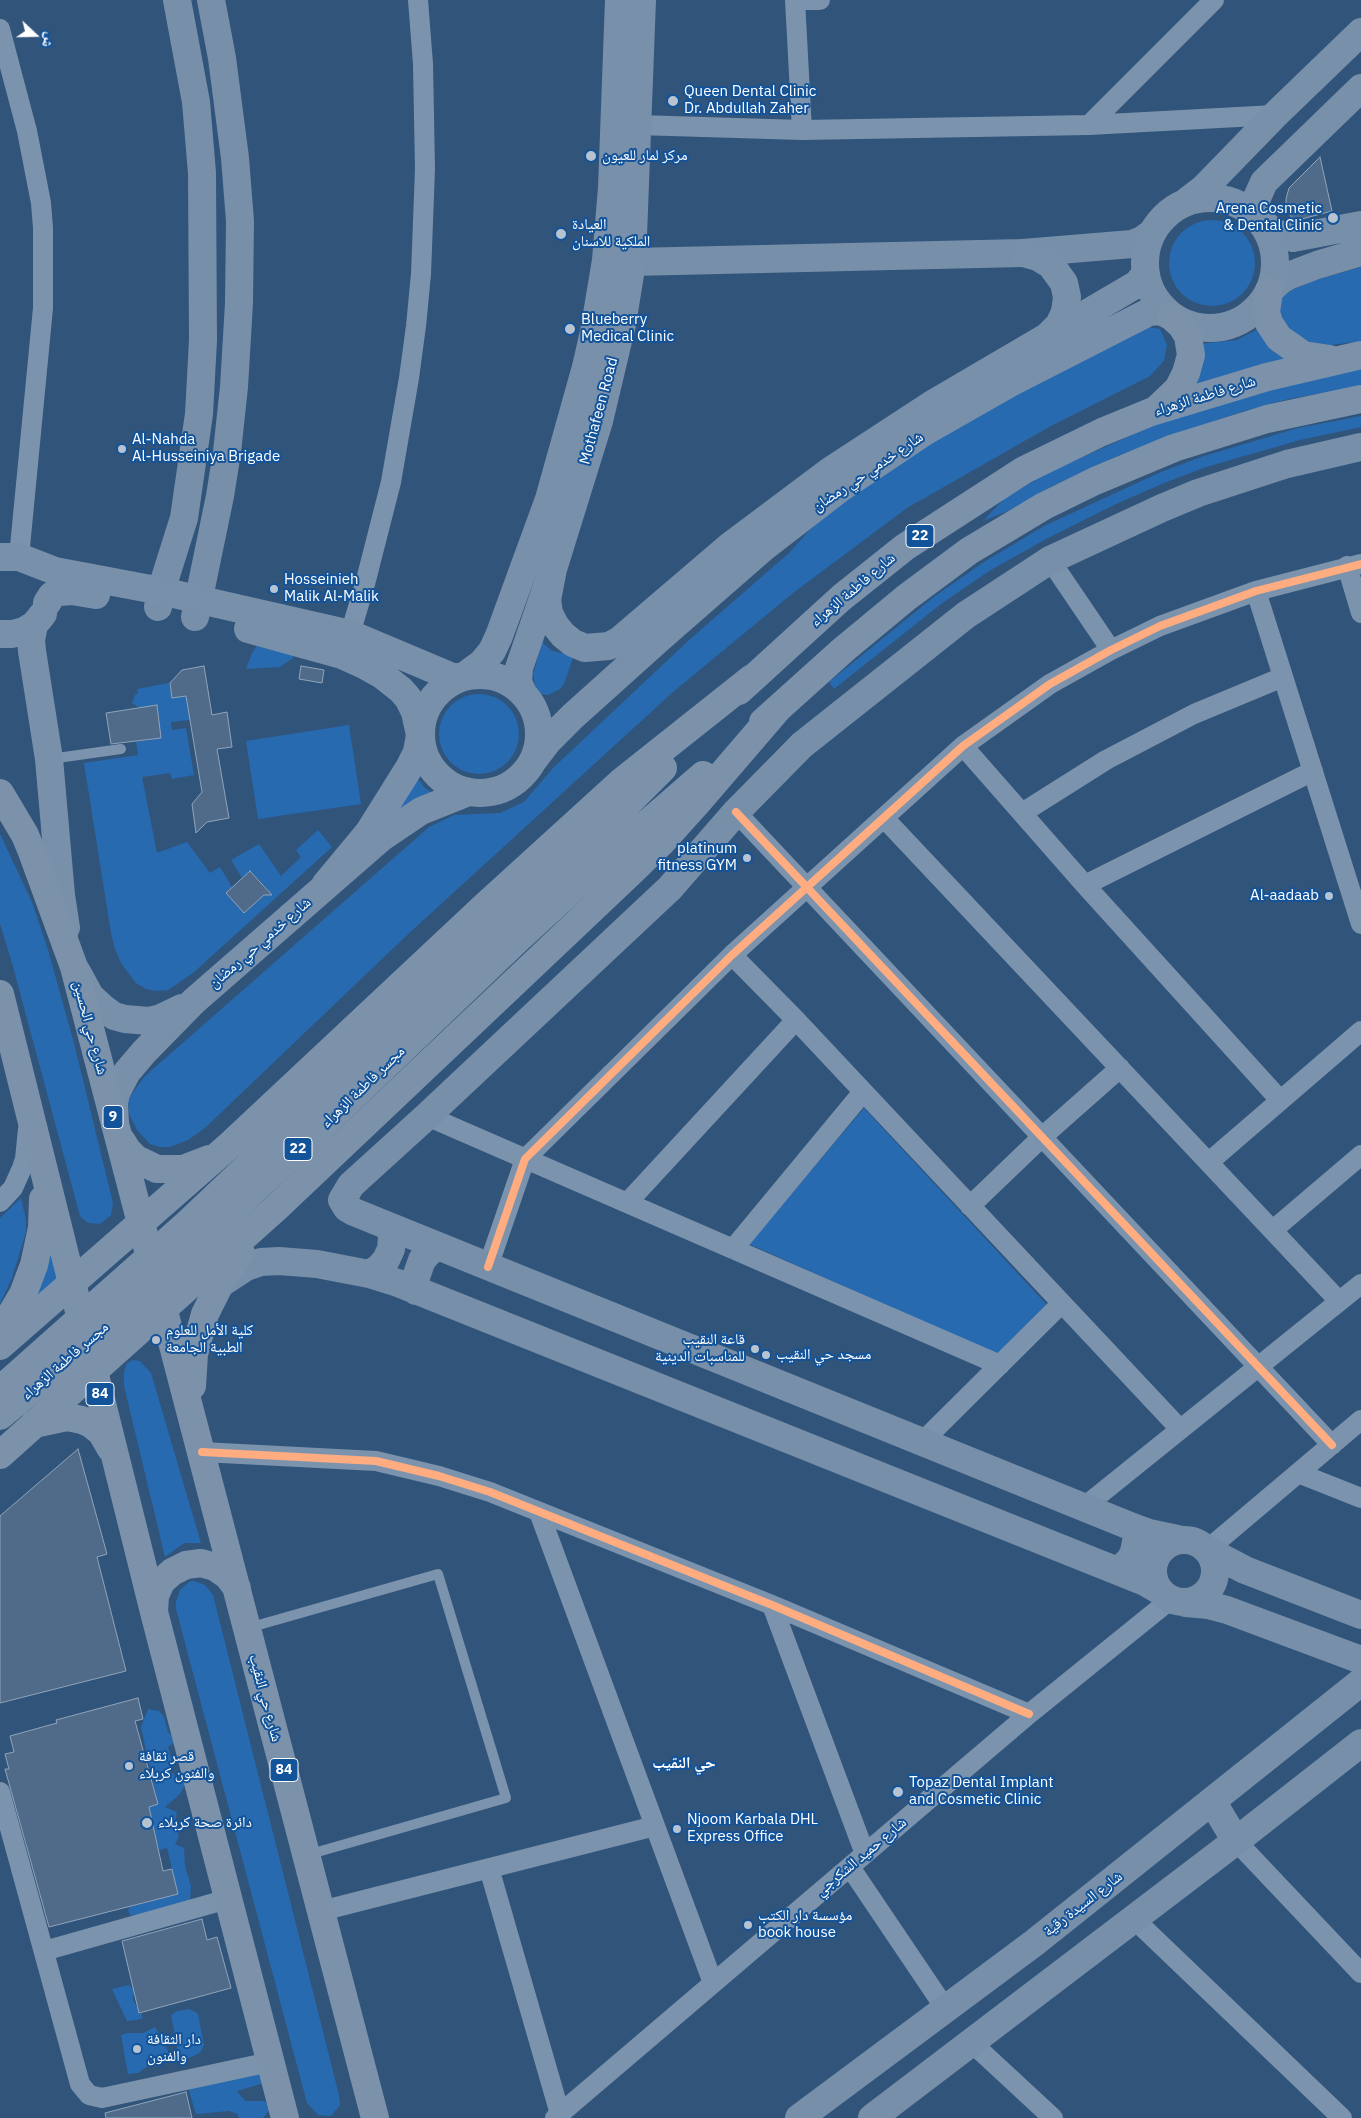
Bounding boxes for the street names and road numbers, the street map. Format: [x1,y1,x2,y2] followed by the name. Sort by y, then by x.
[576,355,622,467] street label: Mothafeen Road
[1152,372,1258,420] street label: شارع فاطمة الزهراء
[809,428,927,516] street label: شارع خدمي حي رمضان
[906,524,934,548] road number: 22
[807,549,899,631] street label: شارع فاطمة الزهراء
[205,894,315,992] street label: شارع خدمي حي رمضان
[69,979,111,1077] street label: شارع حي الحسين
[317,1042,409,1132] street label: مجسر فاطمة الزهراء
[103,1106,123,1128] road number: 9
[284,1138,312,1160] road number: 22
[18,1318,112,1404] street label: مجسر فاطمة الزهراء
[86,1382,114,1406] road number: 84
[245,1652,285,1744] street label: شارع حي النقيب
[270,1758,298,1782] road number: 84
[812,1814,910,1900] street label: شارع حميد الشكرجي
[1040,1868,1126,1940] street label: شارع السيدة رقية

